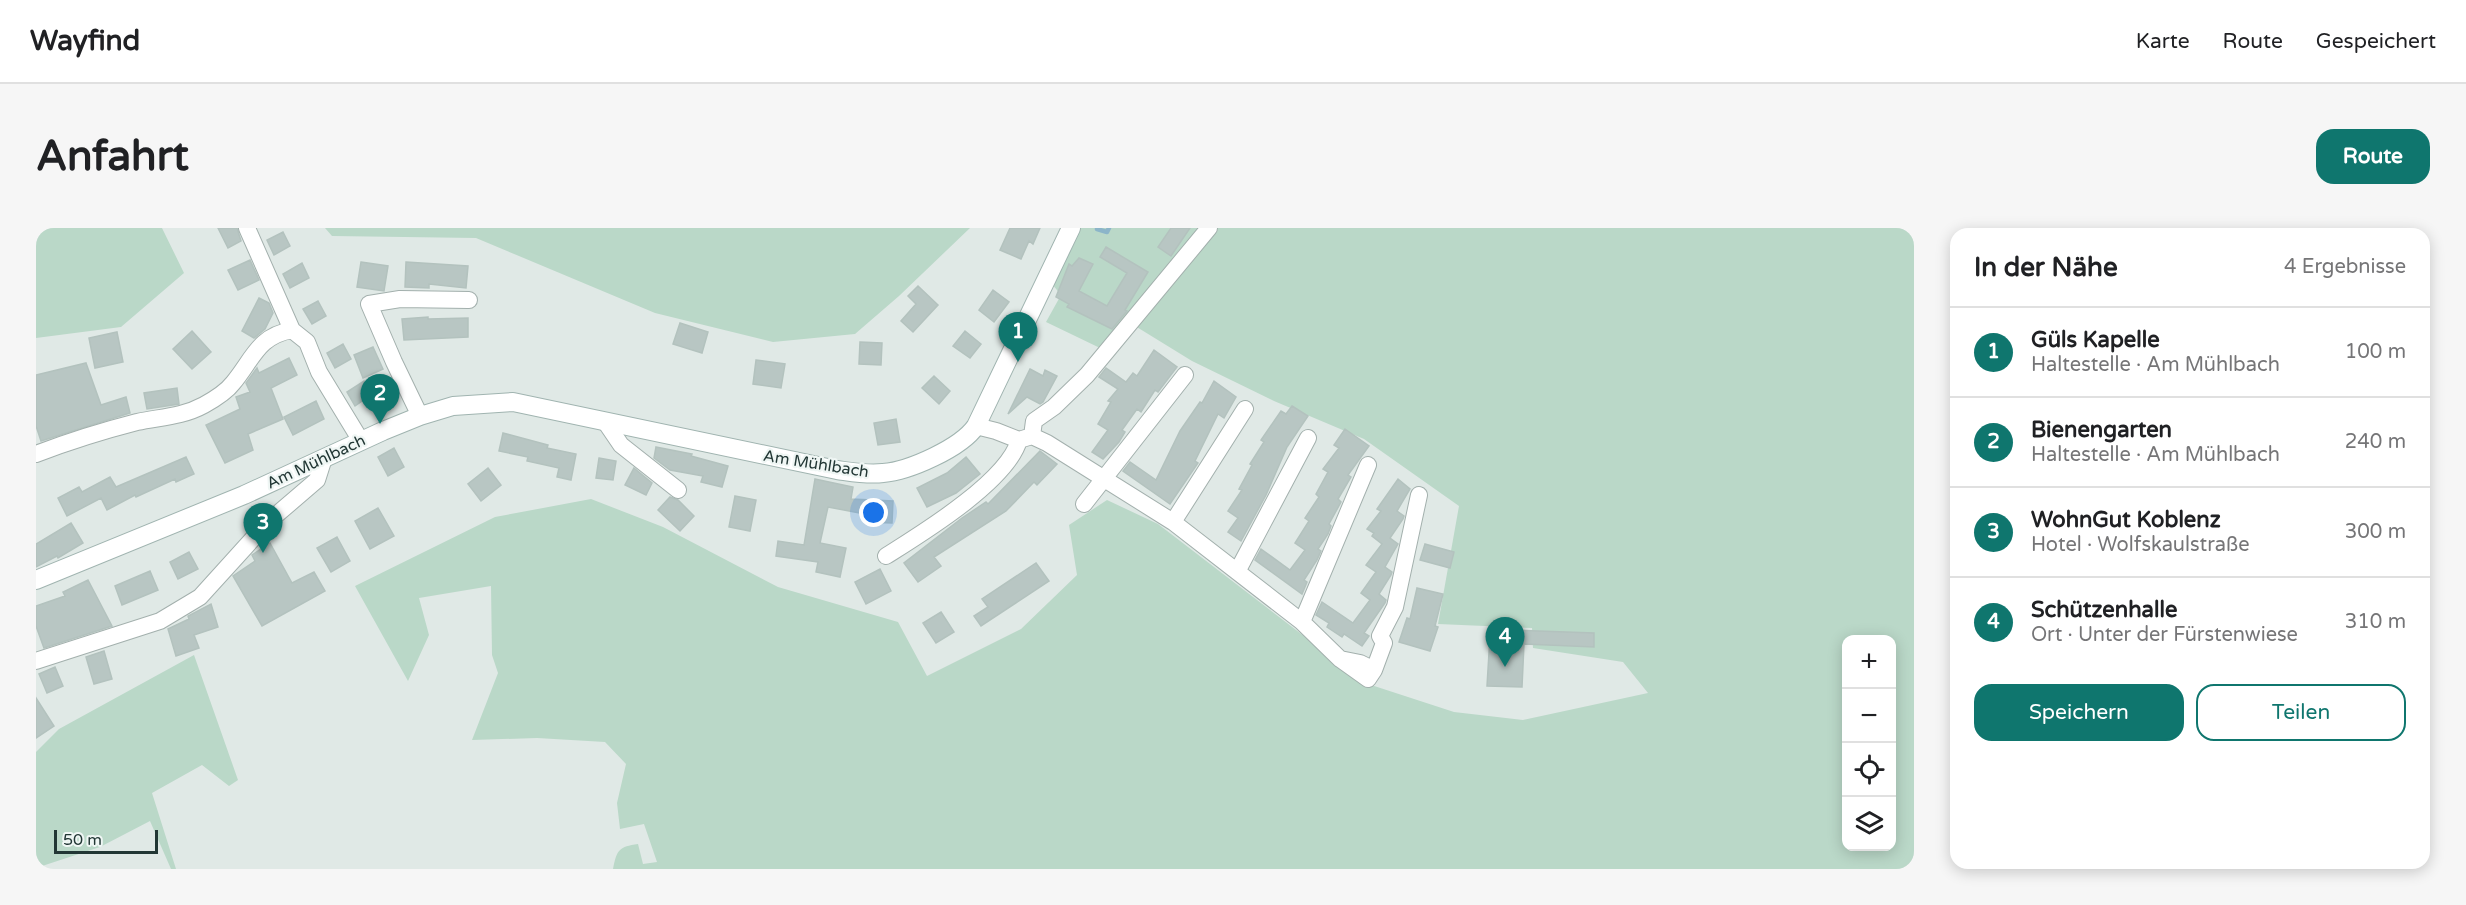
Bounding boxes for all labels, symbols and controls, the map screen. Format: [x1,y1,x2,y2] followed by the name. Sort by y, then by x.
[30,24,140,58] text: Wayfind
[2136,29,2190,54] text: Karte
[2223,29,2283,54] text: Route
[2316,29,2436,54] text: Gespeichert
[2316,129,2430,184] button: Route
[36,131,189,182] text: Anfahrt
[1974,252,2118,283] text: In der Nähe
[2284,255,2406,279] text: 4 Ergebnisse
[998,312,1038,362] pin: 1
[2031,327,2160,353] text: Güls Kapelle
[1987,340,2000,364] text: 1
[2345,340,2406,364] text: 100 m
[2031,353,2280,377] text: Haltestelle · Am Mühlbach
[360,374,400,424] pin: 2
[2031,417,2172,443] text: Bienengarten
[263,430,369,494] street label: Am Mühlbach
[1987,430,2000,454] text: 2
[2345,430,2406,454] text: 240 m
[2031,443,2280,467] text: Haltestelle · Am Mühlbach
[762,446,870,482] street label: Am Mühlbach
[859,498,888,527] your location
[244,504,282,553] pin: 3
[2031,507,2221,533] text: WohnGut Koblenz
[1987,520,2000,544] text: 3
[2345,520,2406,544] text: 300 m
[2031,533,2250,557] text: Hotel · Wolfskaulstraße
[2031,597,2177,623] text: Schützenhalle
[1987,610,2000,634] text: 4
[2345,610,2406,634] text: 310 m
[1486,618,1524,667] pin: 4
[2031,623,2298,647] text: Ort · Unter der Fürstenwiese
[1842,635,1896,851] map controls
[1842,635,1896,689] button: +
[1974,684,2184,741] button: Speichern
[2196,684,2406,741] button: Teilen
[1842,689,1896,743] button: −
[1842,743,1896,797] button: locate
[1842,797,1896,851] button: layers
[54,827,158,854] scale bar
[63,830,102,850] text: 50 m

